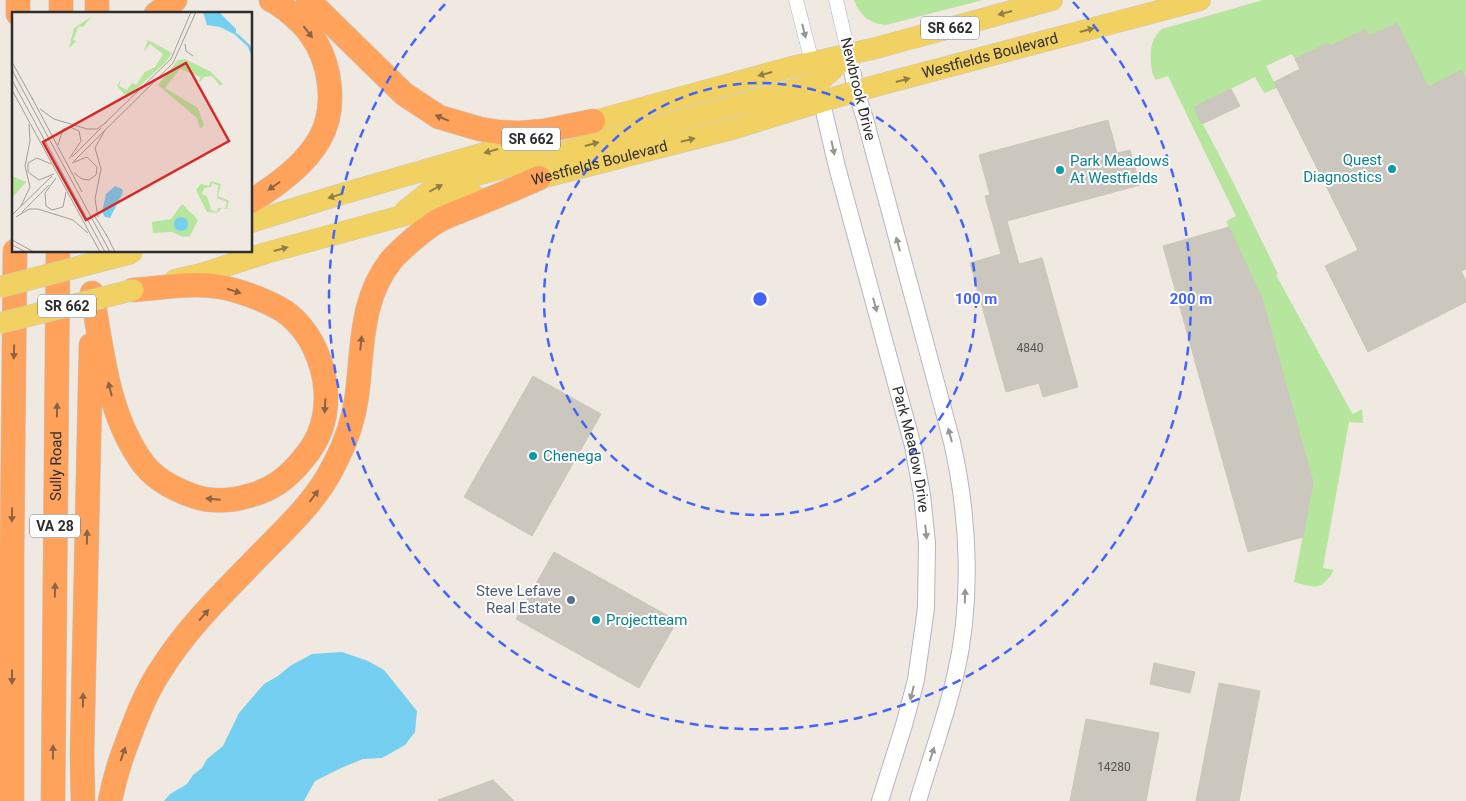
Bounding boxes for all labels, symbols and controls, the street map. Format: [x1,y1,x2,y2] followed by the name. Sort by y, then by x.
[997,9,1012,17] one-way arrow
[12,12,252,252] inset map
[921,16,979,40] road number: SR 662
[800,23,808,38] one-way arrow
[303,25,313,38] one-way arrow
[1080,26,1095,34] one-way arrow
[920,29,1060,82] street label: Westfields Boulevard
[837,36,879,142] street label: Newbrook Drive
[758,71,773,79] one-way arrow
[895,75,910,83] one-way arrow
[434,114,449,122] one-way arrow
[502,128,560,150] road number: SR 662
[681,136,696,144] one-way arrow
[529,137,670,189] street label: Westfields Boulevard
[584,140,599,148] one-way arrow
[829,141,837,156] one-way arrow
[483,147,498,155] one-way arrow
[1303,151,1382,186] place label: Quest Diagnostics
[1070,152,1169,187] place label: Park Meadows At Westfields
[1386,163,1398,175] marker: Quest Diagnostics
[1054,164,1066,176] marker: Park Meadows At Westfields
[268,180,281,191] one-way arrow
[429,184,442,193] one-way arrow
[327,193,342,201] one-way arrow
[894,237,902,252] one-way arrow
[274,244,289,252] one-way arrow
[226,287,241,295] one-way arrow
[751,290,769,308] centre of rings
[955,290,997,308] text: 100 m
[1170,290,1212,308] text: 200 m
[38,294,96,318] road number: SR 662
[871,298,879,313] one-way arrow
[357,335,365,351] one-way arrow
[1017,341,1044,355] house number: 4840
[10,345,18,361] one-way arrow
[106,381,114,396] one-way arrow
[888,384,933,513] street label: Park Meadow Drive
[321,399,329,415] one-way arrow
[53,402,61,418] one-way arrow
[945,427,953,442] one-way arrow
[47,431,65,501] street label: Sully Road
[543,447,602,465] place label: Chenega
[527,450,539,462] marker: Chenega
[309,489,319,503] one-way arrow
[204,495,220,503] one-way arrow
[8,507,16,523] one-way arrow
[30,514,80,538] road number: VA 28
[922,524,930,540] one-way arrow
[83,529,91,545] one-way arrow
[51,582,59,598] one-way arrow
[476,582,561,617] place label: Steve Lefave Real Estate
[961,588,969,604] one-way arrow
[565,594,577,606] marker: Steve Lefave Real Estate
[198,608,209,621] one-way arrow
[606,611,687,629] place label: Projectteam
[590,614,602,626] marker: Projectteam
[8,670,16,686] one-way arrow
[908,685,916,700] one-way arrow
[79,692,87,708] one-way arrow
[49,744,57,760] one-way arrow
[119,746,127,761] one-way arrow
[928,747,936,762] one-way arrow
[1097,760,1131,774] house number: 14280

